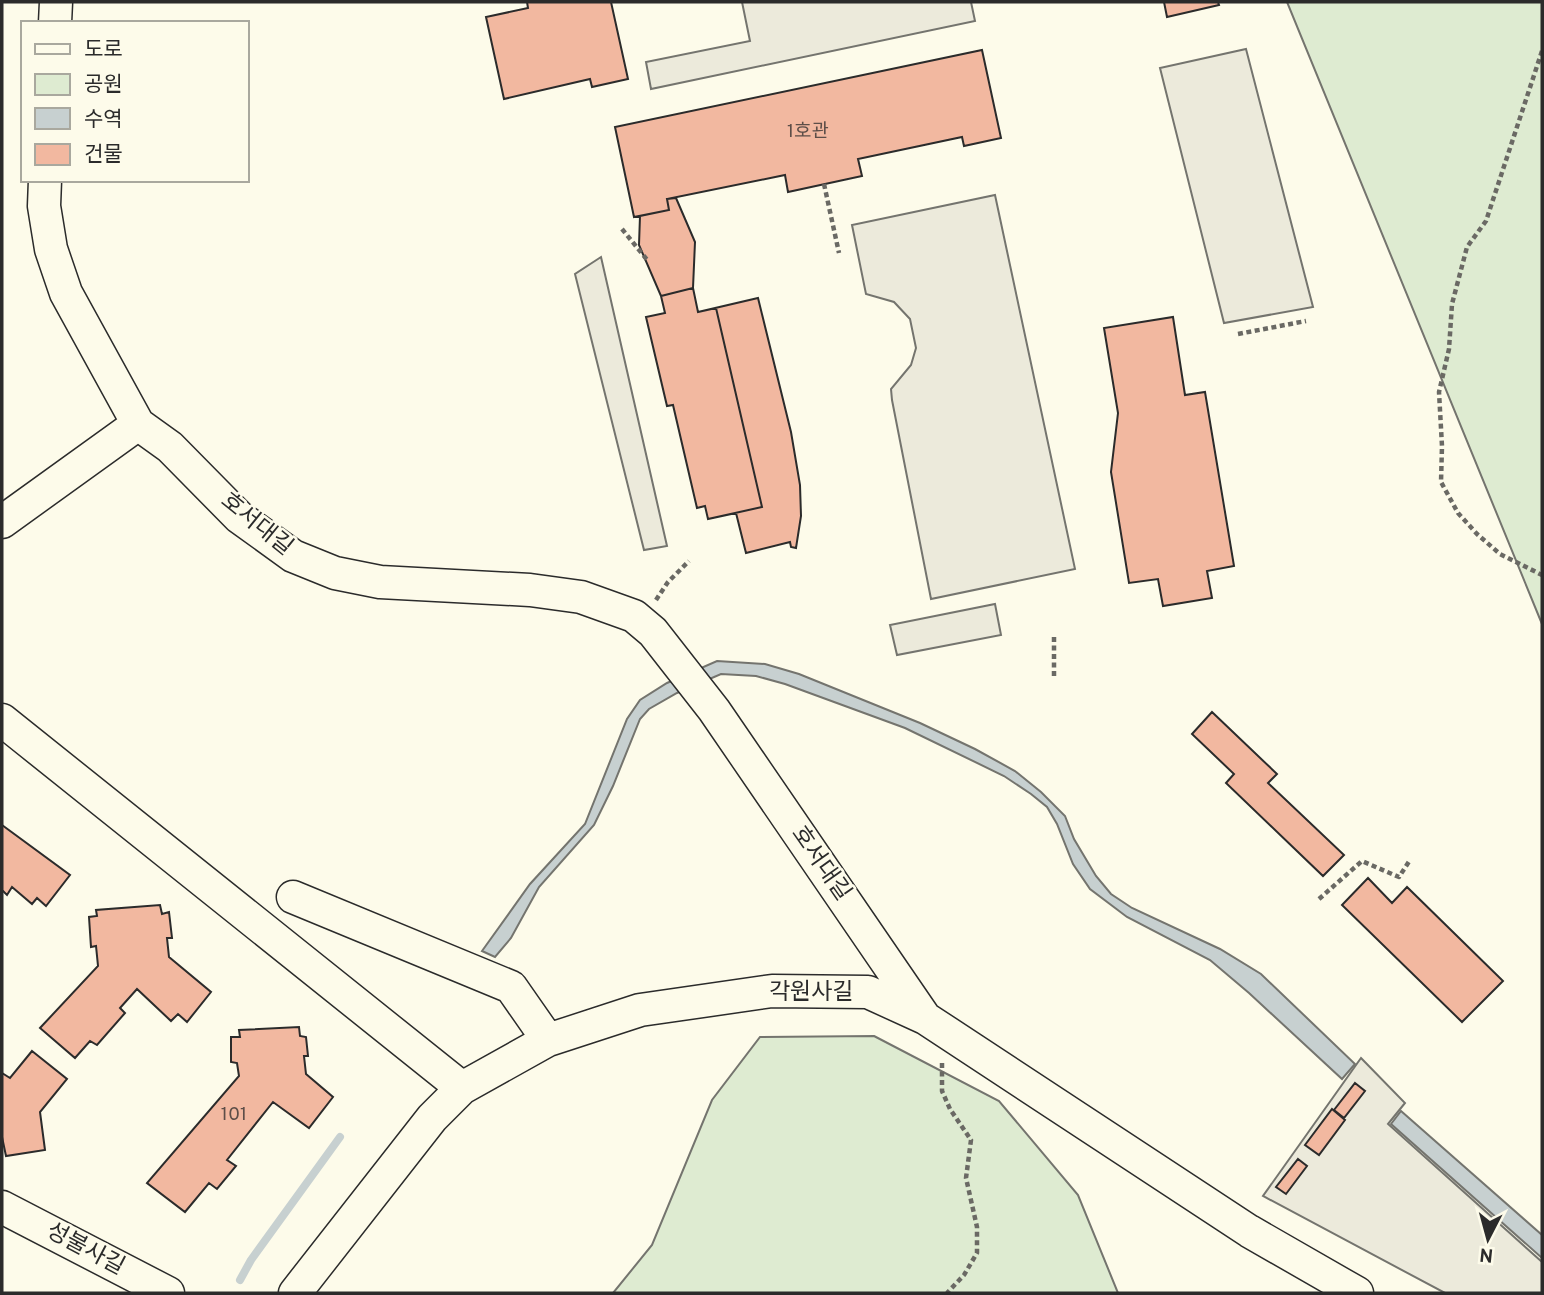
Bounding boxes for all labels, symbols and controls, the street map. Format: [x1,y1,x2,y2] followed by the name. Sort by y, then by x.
[21,21,248,182] legend
[84,37,123,64] text: 도로
[84,72,123,99] text: 공원
[84,107,123,134] text: 수역
[787,120,829,144] house number: 1호관
[84,142,123,169] text: 건물
[214,487,298,563] street label: 호서대길
[784,821,856,907] street label: 호서대길
[769,979,853,1008] street label: 각원사길
[221,1103,247,1127] house number: 101
[1453,1204,1523,1274] north arrow
[41,1217,129,1283] street label: 성불사길
[1478,1241,1494,1267] text: N

